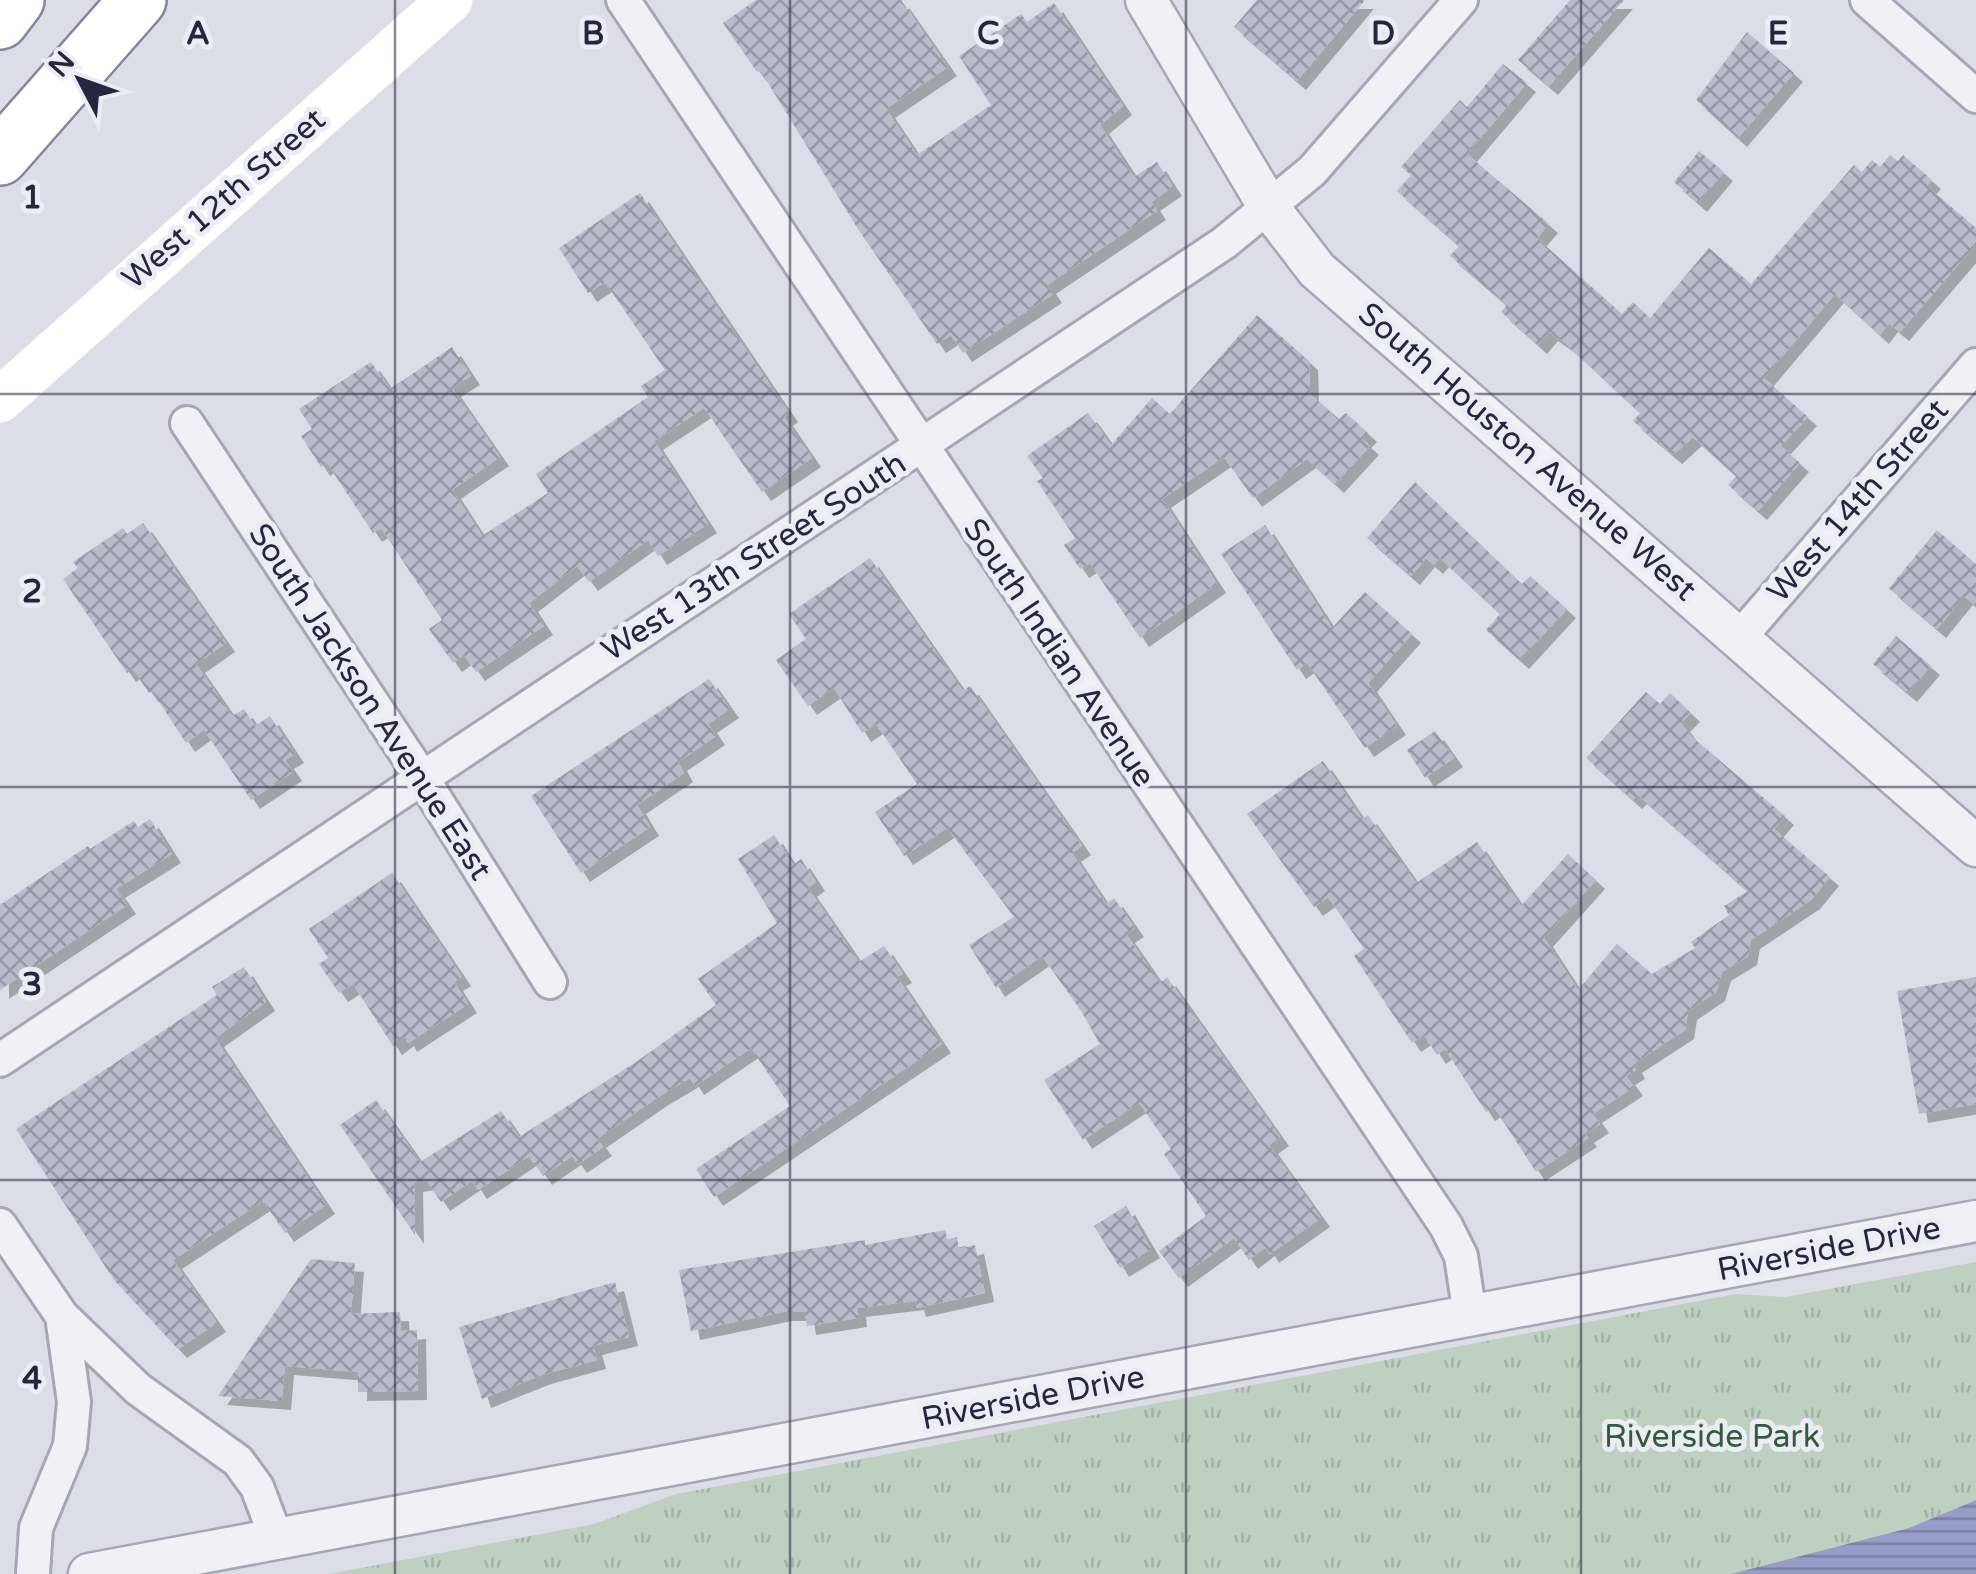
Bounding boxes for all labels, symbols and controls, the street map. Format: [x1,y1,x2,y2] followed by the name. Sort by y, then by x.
[186,15,210,53] text: A
[582,15,604,53] text: B
[977,15,999,53] text: C
[1371,15,1395,53] text: D
[1768,15,1788,53] text: E
[30,30,130,130] north arrow
[42,45,82,84] text: N
[115,101,333,297] street label: West 12th Street
[22,179,42,217] text: 1
[1350,295,1704,609] street label: South Houston Avenue West
[1760,392,1956,610] street label: West 14th Street
[595,444,913,670] street label: West 13th Street South
[955,512,1163,794] street label: South Indian Avenue
[240,517,500,887] street label: South Jackson Avenue East
[22,573,42,611] text: 2
[22,966,42,1004] text: 3
[1714,1209,1944,1289] street label: Riverside Drive
[918,1358,1148,1438] street label: Riverside Drive
[22,1360,42,1398] text: 4
[1604,1418,1820,1456] park label: Riverside Park

